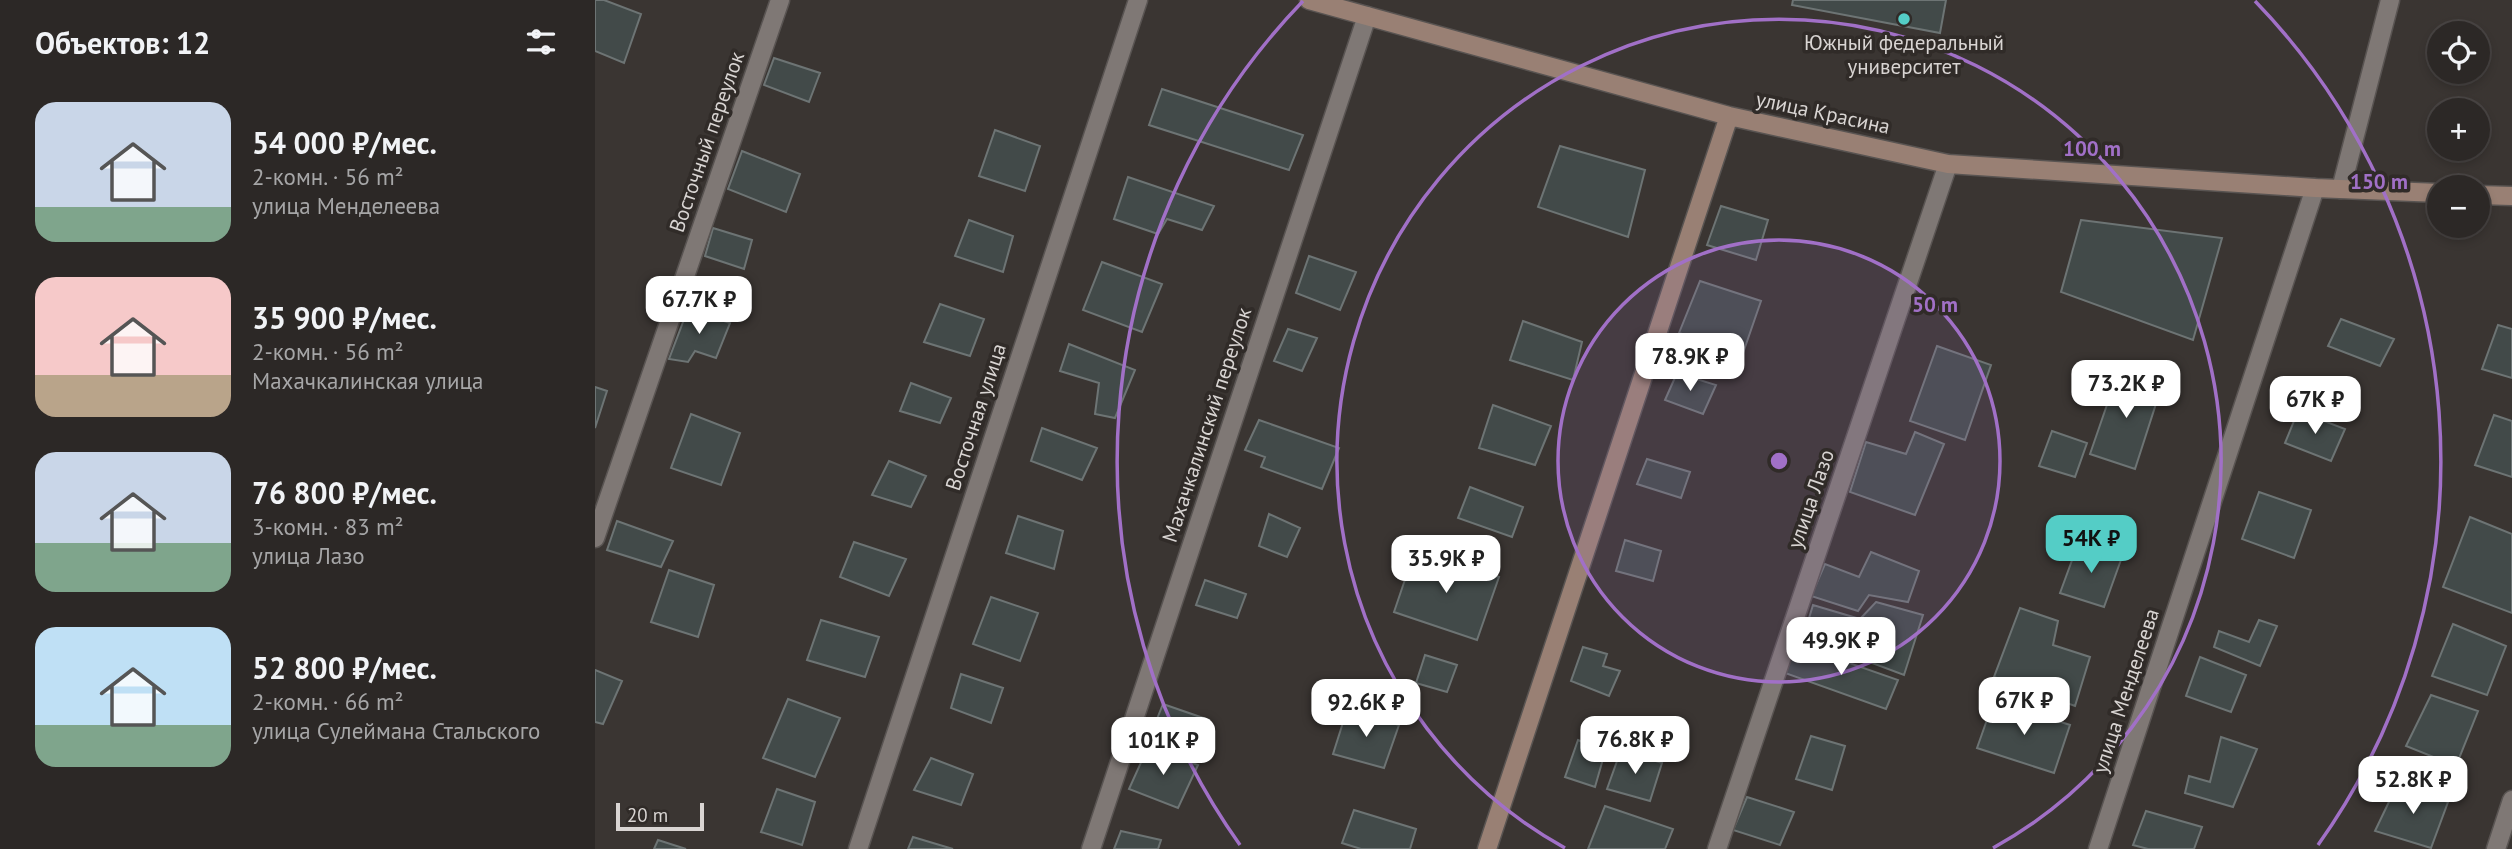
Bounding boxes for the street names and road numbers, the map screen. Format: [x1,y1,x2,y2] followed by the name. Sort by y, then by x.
[663,48,750,236] street label: Восточный переулок
[1754,85,1893,140] street label: улица Красина
[1156,304,1257,546] street label: Махачкалинский переулок
[939,340,1012,494] street label: Восточная улица
[1781,446,1840,552] street label: улица Лазо
[2086,605,2165,777] street label: улица Менделеева

